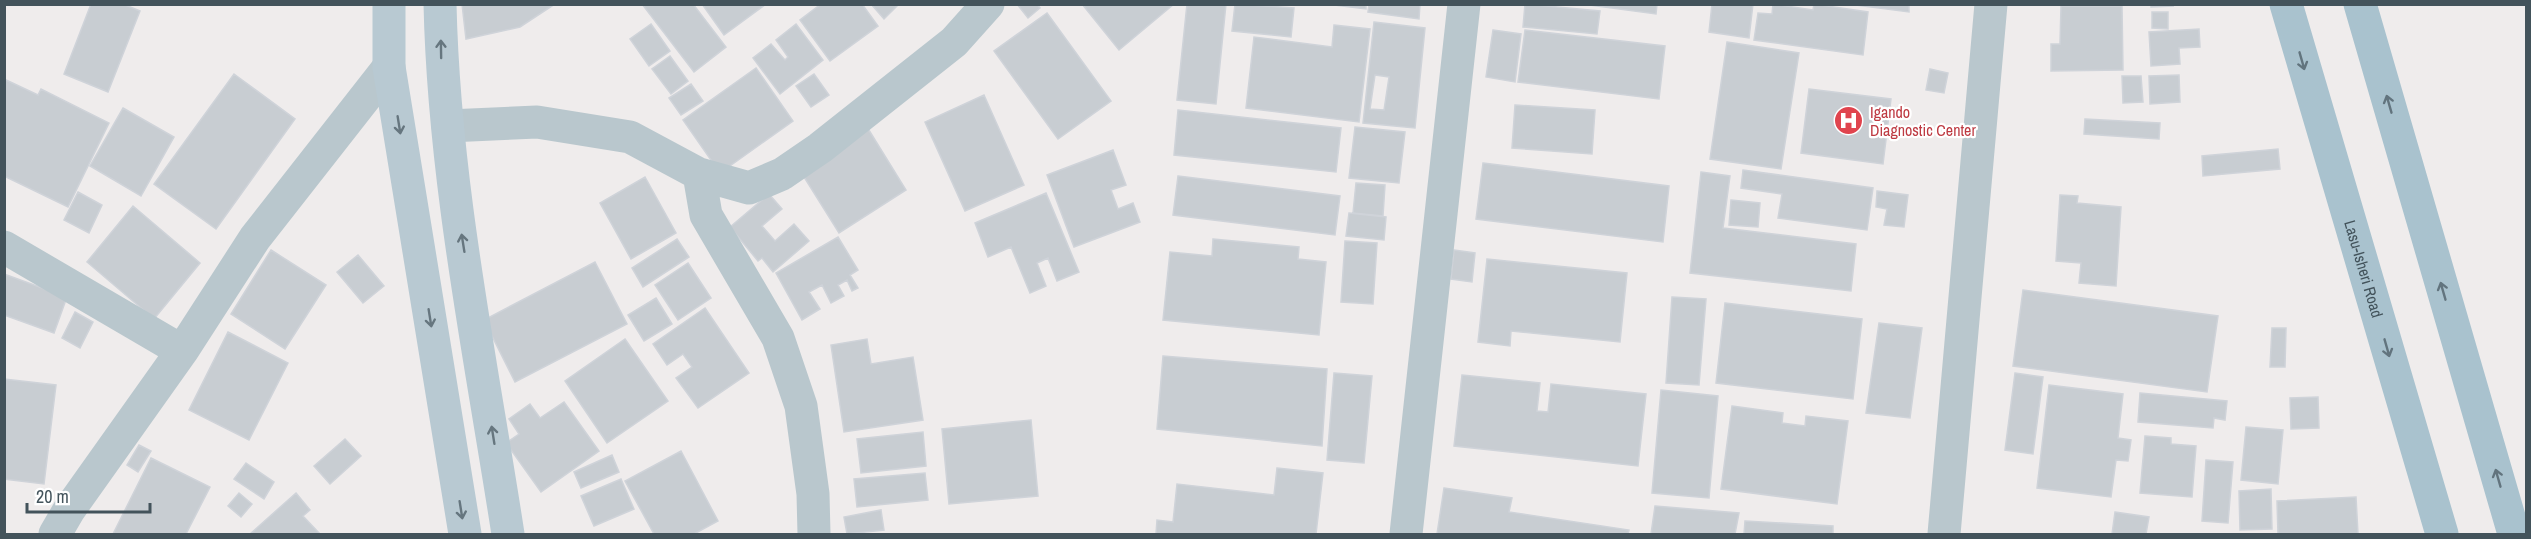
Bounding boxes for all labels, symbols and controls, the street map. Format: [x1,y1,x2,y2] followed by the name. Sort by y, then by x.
[435,39,447,59] one-way arrow
[2297,51,2309,70] one-way arrow
[2383,95,2394,114] one-way arrow
[1870,101,1976,141] place label: Igando Diagnostic Center
[1833,105,1865,137] hospital icon: Igando Diagnostic Center
[393,115,404,135] one-way arrow
[2339,217,2389,320] street label: Lasu-Isheri Road
[457,233,468,253] one-way arrow
[2437,282,2448,301] one-way arrow
[425,307,436,327] one-way arrow
[2382,339,2393,358] one-way arrow
[487,426,498,446] one-way arrow
[2492,469,2503,488] one-way arrow
[27,476,150,514] scale bar
[36,484,69,509] text: 20 m
[456,500,467,519] one-way arrow

